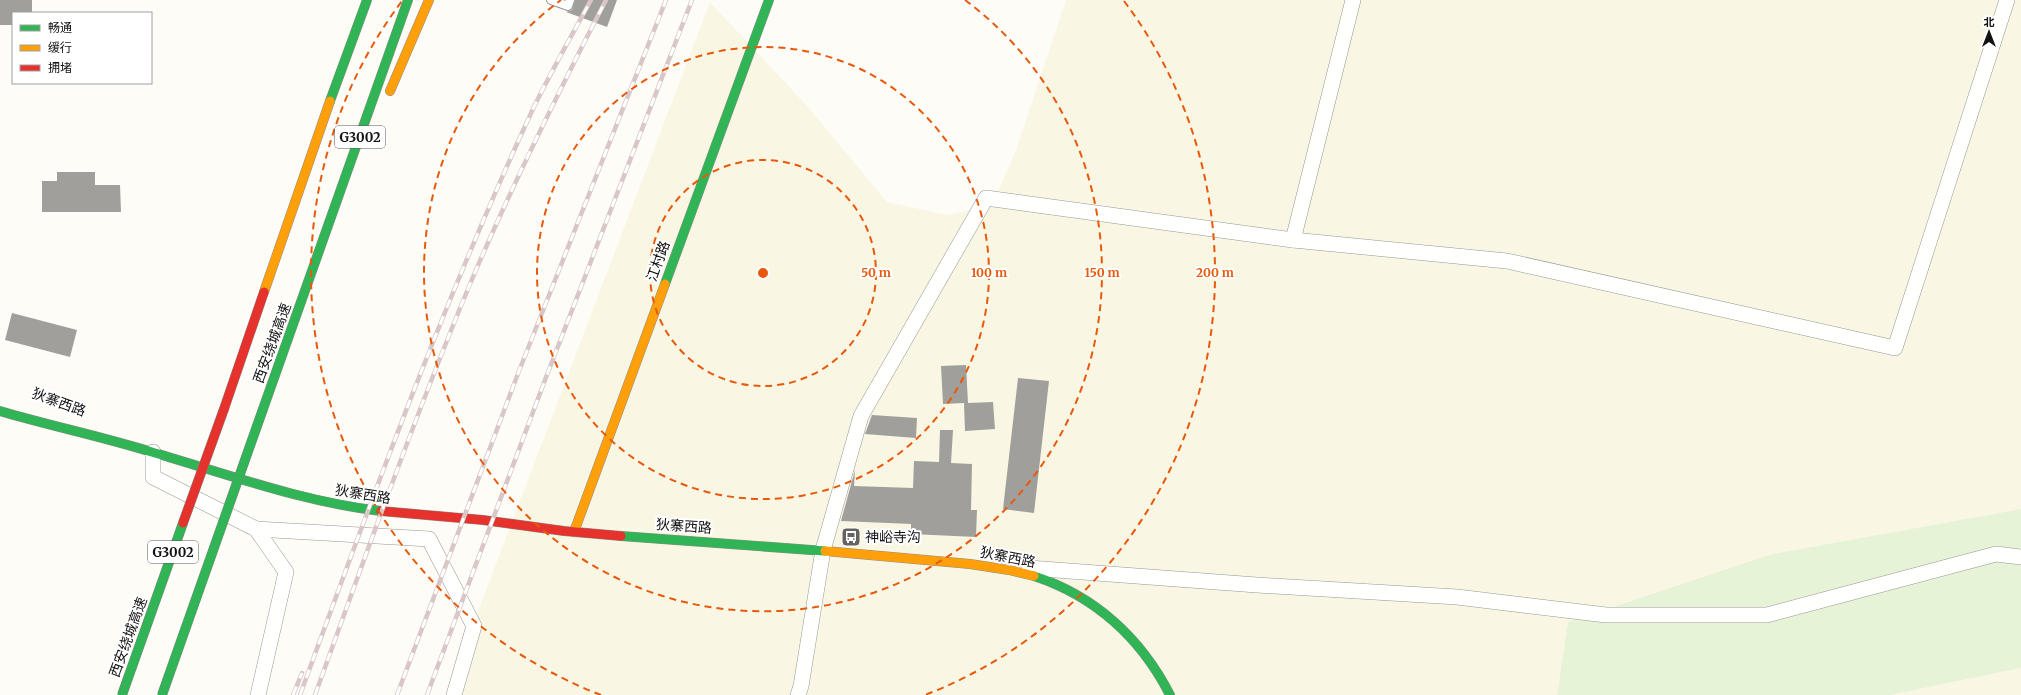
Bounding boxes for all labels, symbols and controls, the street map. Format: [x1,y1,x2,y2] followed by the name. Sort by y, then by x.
[12,12,152,84] legend
[1969,12,2009,52] north arrow
[1984,15,1995,29] text: 北
[48,20,72,35] text: 畅通
[48,40,72,55] text: 缓行
[48,60,72,75] text: 拥堵
[335,126,385,148] road number: G3002
[642,238,674,284] street label: 江村路
[861,265,891,280] text: 50 m
[971,265,1007,280] text: 100 m
[1085,265,1120,280] text: 150 m
[1196,265,1234,280] text: 200 m
[756,266,770,280] centre of rings
[249,300,295,386] street label: 西安绕城高速
[30,384,88,420] street label: 狄寨西路
[334,481,392,507] street label: 狄寨西路
[655,515,713,537] street label: 狄寨西路
[840,526,862,548] bus stop icon: 神峪寺沟
[865,528,921,546] place label: 神峪寺沟
[148,541,198,563] road number: G3002
[979,543,1037,571] street label: 狄寨西路
[105,594,151,680] street label: 西安绕城高速

